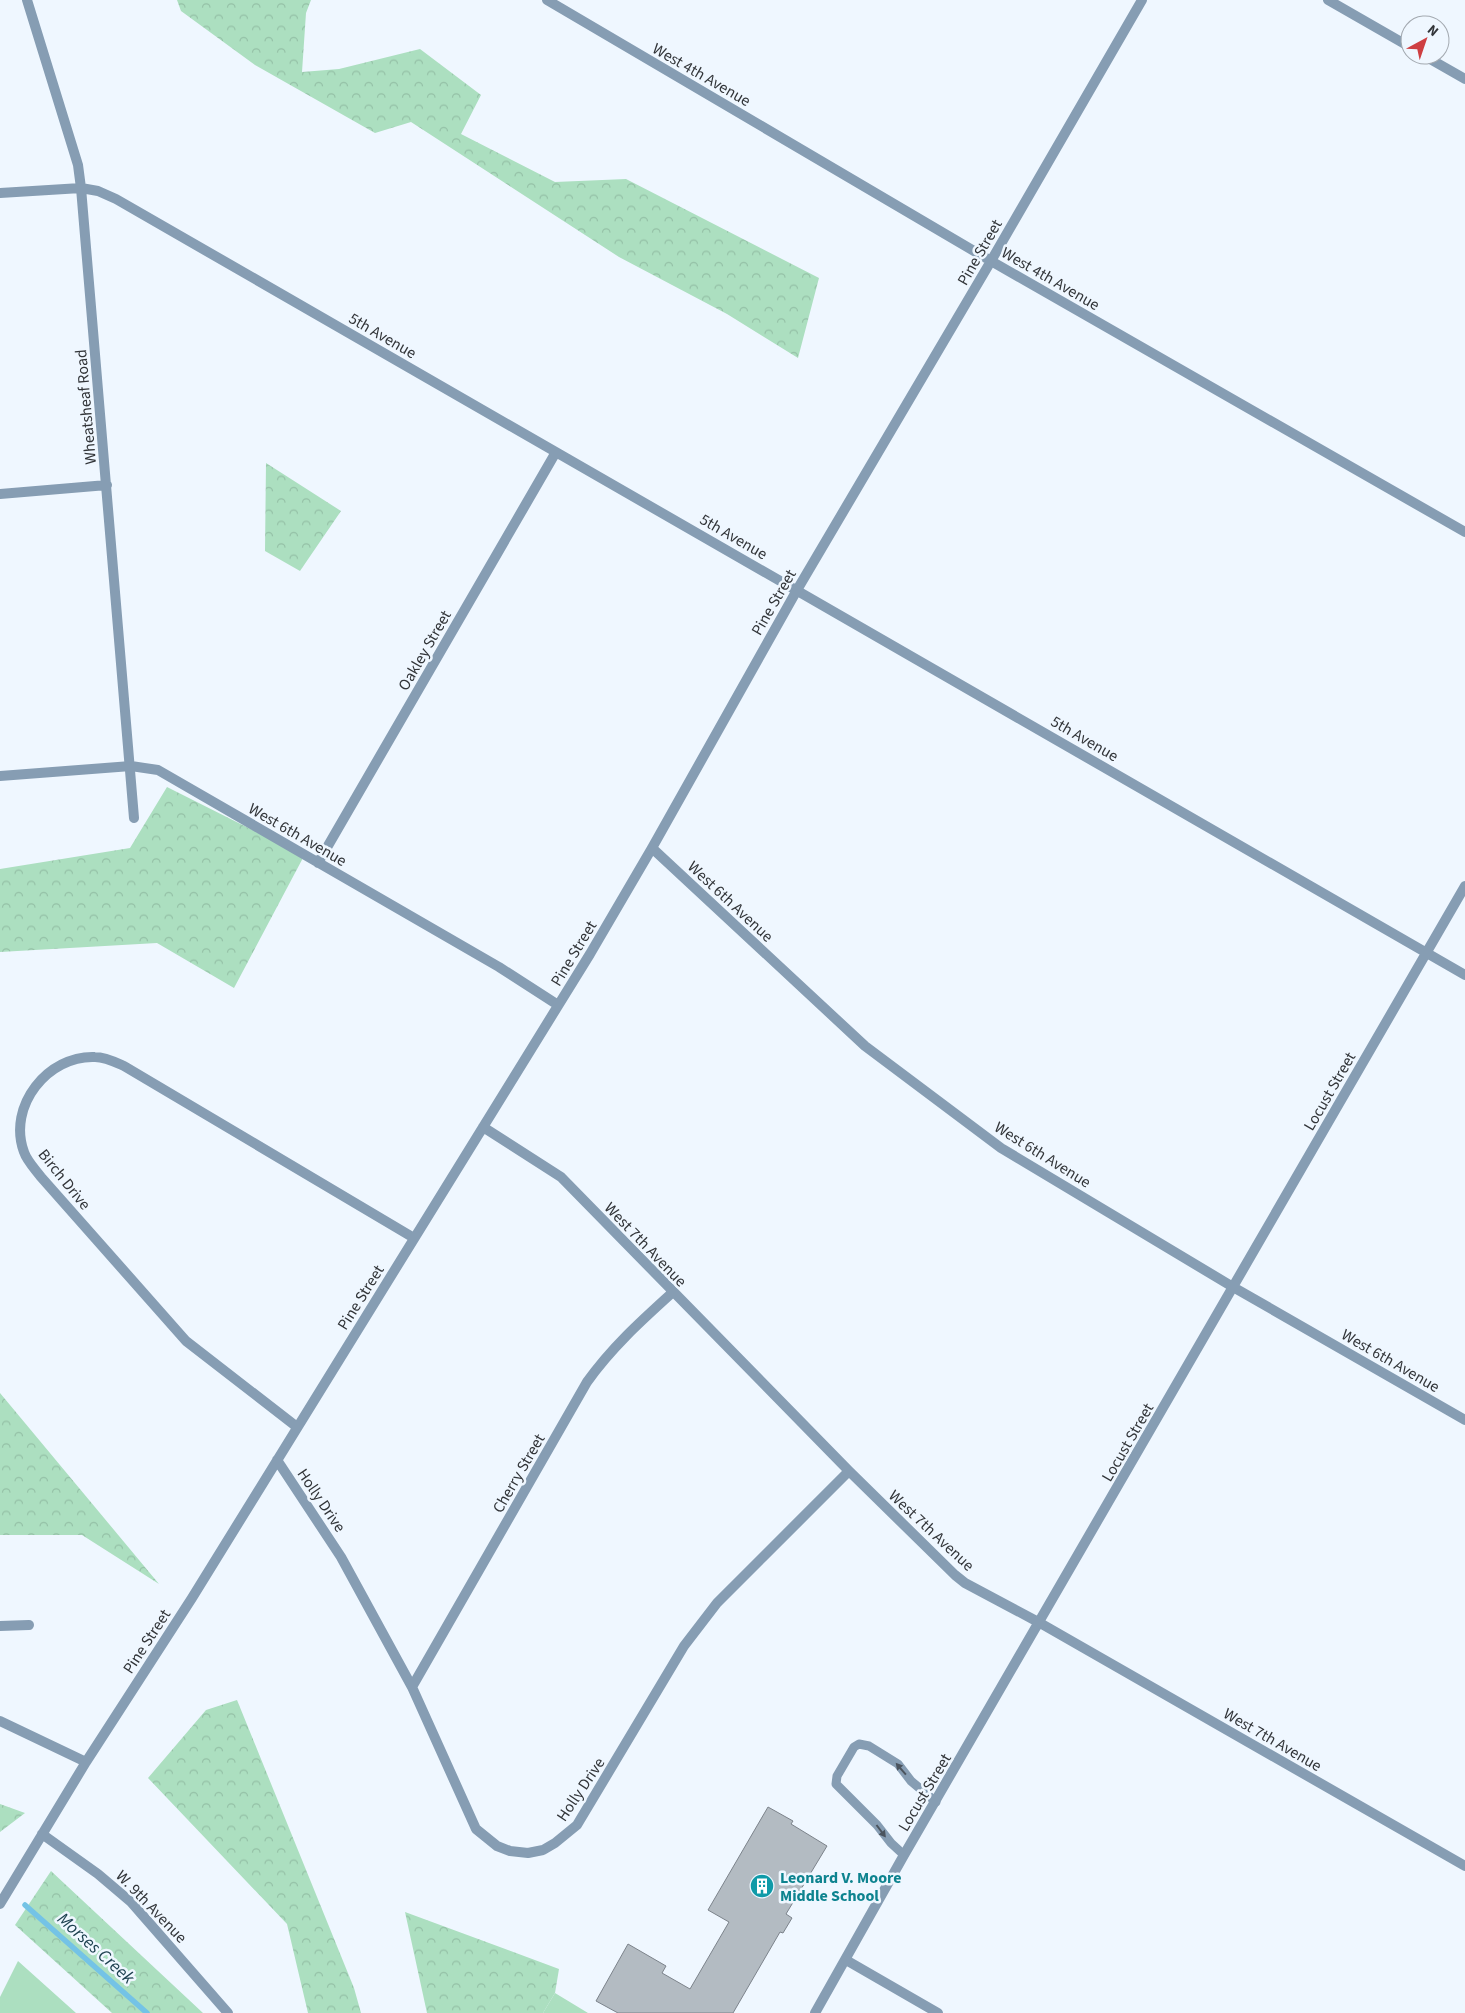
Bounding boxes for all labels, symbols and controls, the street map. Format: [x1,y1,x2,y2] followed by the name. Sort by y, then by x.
[1400,15,1450,65] north arrow
[1423,20,1443,41] text: N
[648,38,755,112] street label: West 4th Avenue
[952,215,1008,290] street label: Pine Street
[997,242,1104,316] street label: West 4th Avenue
[345,308,420,364] street label: 5th Avenue
[70,348,102,465] street label: Wheatsheaf Road
[696,509,771,565] street label: 5th Avenue
[746,565,802,640] street label: Pine Street
[393,606,457,695] street label: Oakley Street
[1047,711,1122,767] street label: 5th Avenue
[244,798,351,872] street label: West 6th Avenue
[683,856,778,947] street label: West 6th Avenue
[546,916,602,990] street label: Pine Street
[1299,1048,1362,1135] street label: Locust Street
[990,1116,1095,1193] street label: West 6th Avenue
[33,1144,96,1215] street label: Birch Drive
[599,1197,691,1292] street label: West 7th Avenue
[332,1260,390,1334] street label: Pine Street
[1337,1324,1444,1398] street label: West 6th Avenue
[1097,1399,1160,1486] street label: Locust Street
[487,1429,551,1517] street label: Cherry Street
[292,1464,351,1537] street label: Holly Drive
[884,1485,979,1576] street label: West 7th Avenue
[118,1604,176,1678] street label: Pine Street
[1219,1703,1326,1777] street label: West 7th Avenue
[893,1749,957,1836] street label: Locust Street
[551,1753,610,1826] street label: Holly Drive
[895,1763,907,1775] one-way arrow
[876,1824,887,1837] one-way arrow
[111,1865,192,1948] street label: W. 9th Avenue
[780,1867,902,1907] place label: Leonard V. Moore Middle School
[749,1873,775,1899] building icon: Leonard V. Moore Middle School
[51,1907,140,1990] water label: Morses Creek

